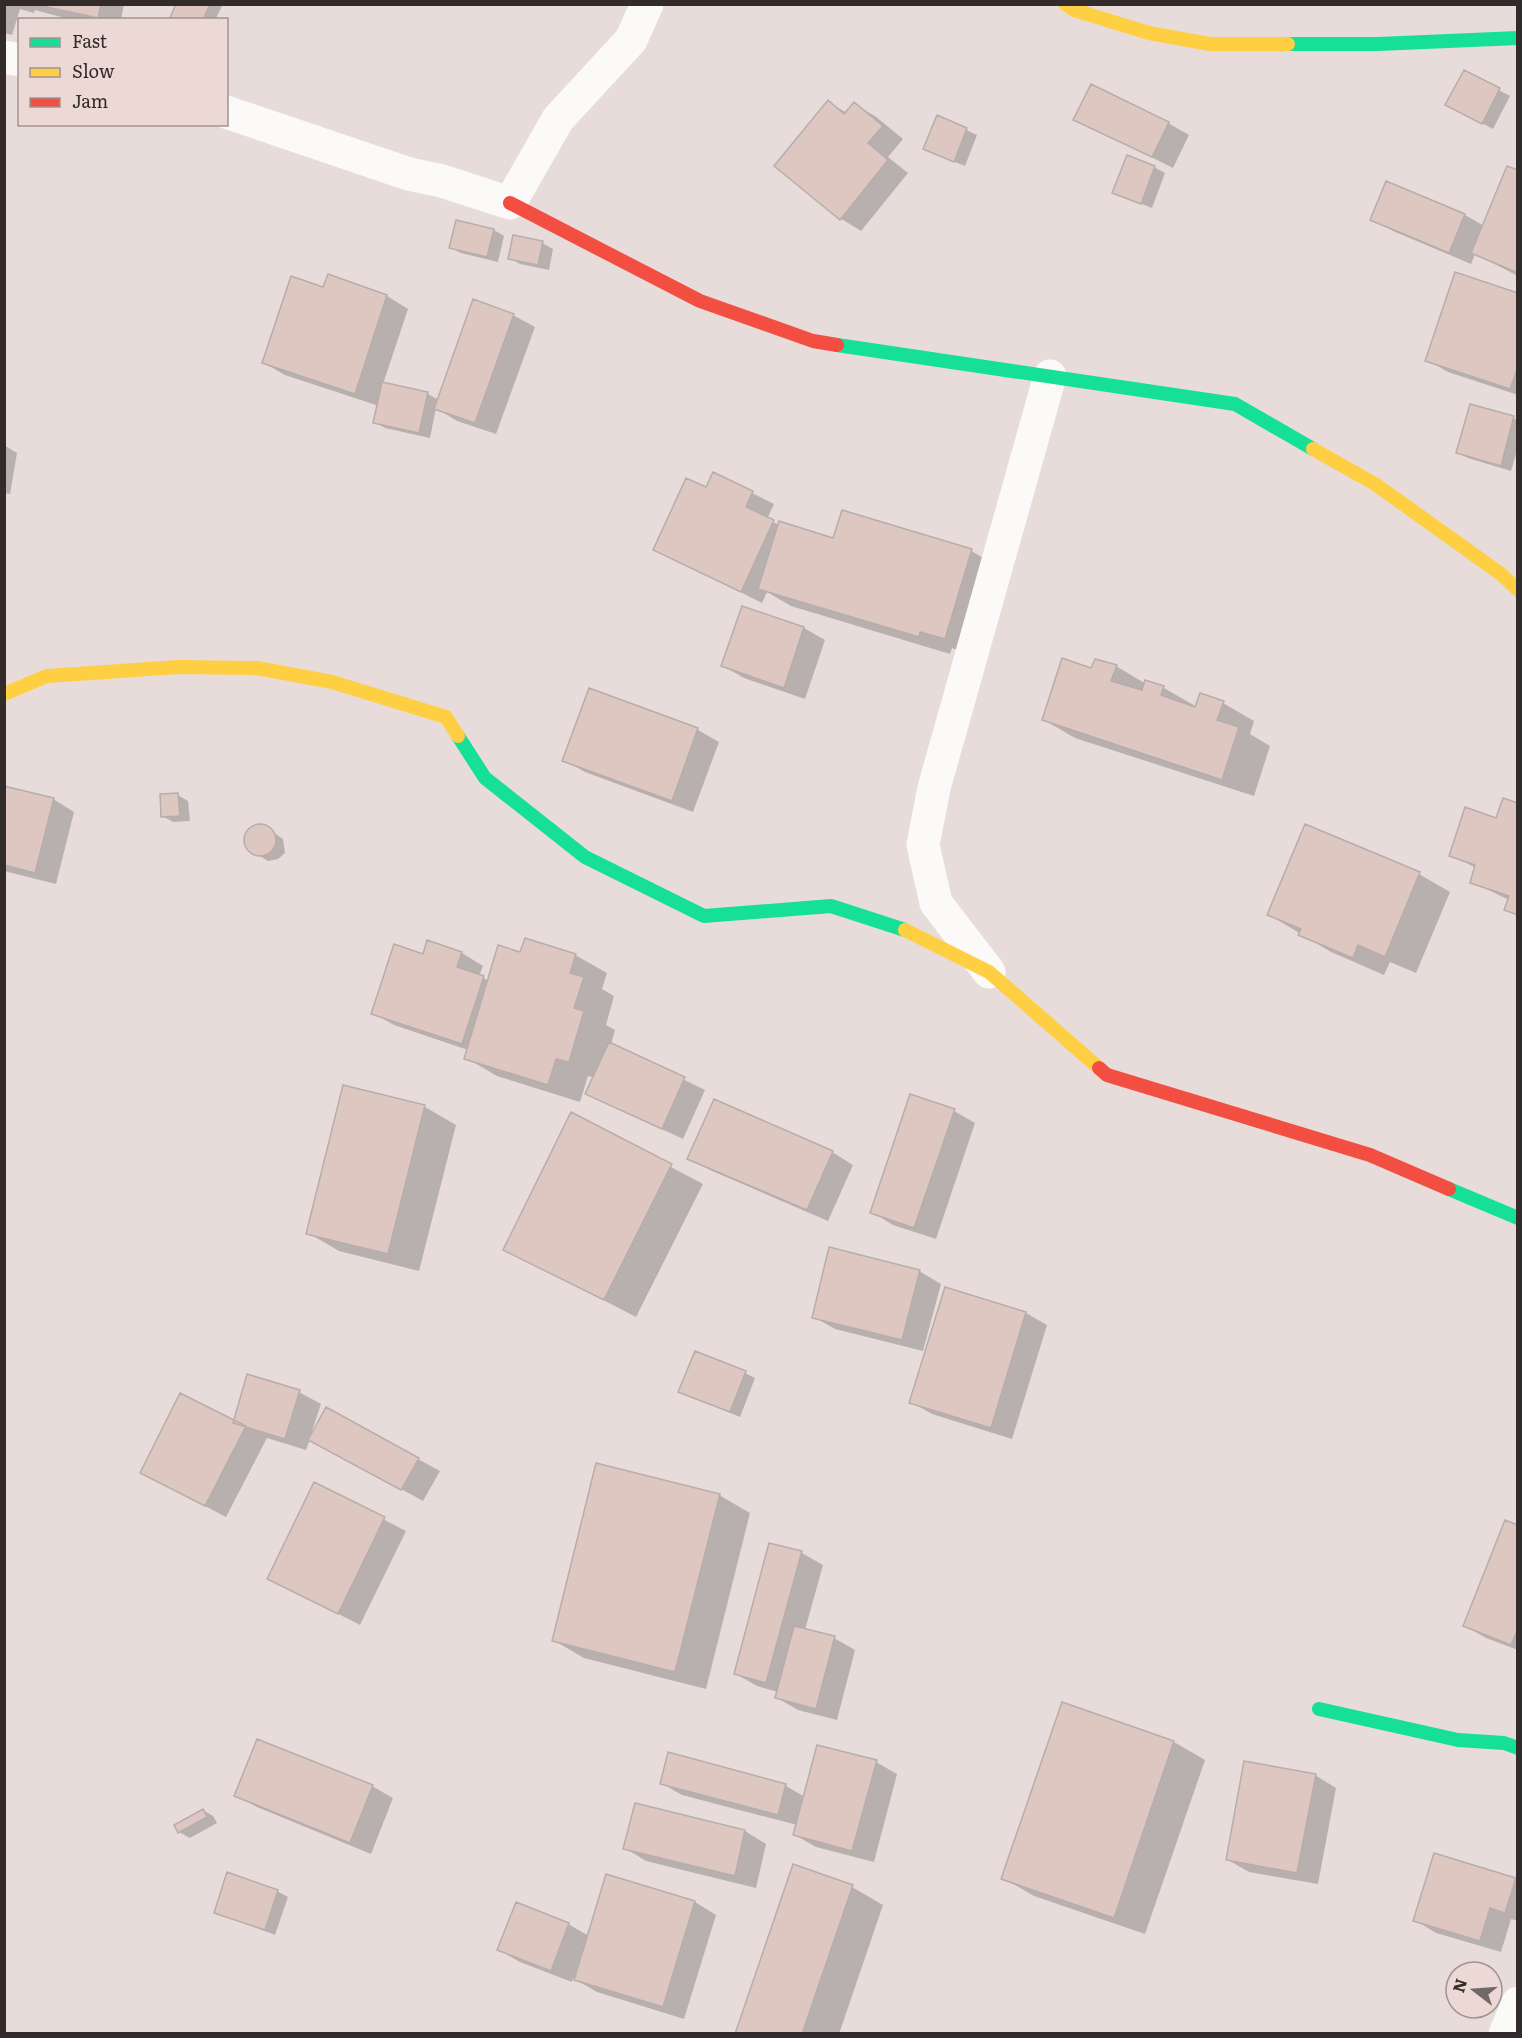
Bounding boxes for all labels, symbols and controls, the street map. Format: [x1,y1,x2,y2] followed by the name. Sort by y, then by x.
[18,18,228,126] legend
[72,27,108,54] text: Fast
[72,57,115,84] text: Slow
[72,87,108,114] text: Jam
[1444,1960,1504,2020] north arrow
[1445,1975,1472,1995] text: N

